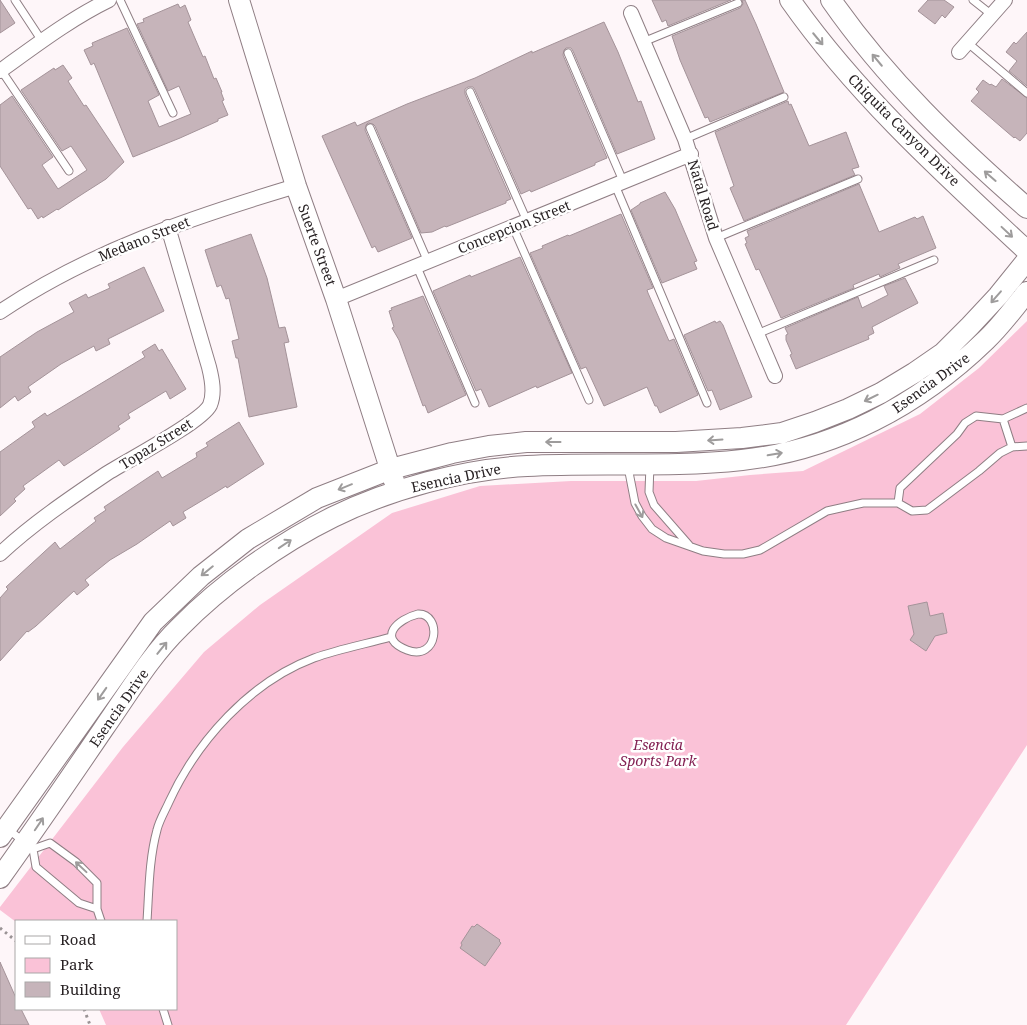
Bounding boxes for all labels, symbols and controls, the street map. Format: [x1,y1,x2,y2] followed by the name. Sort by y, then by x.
[813,33,824,46] one-way arrow
[872,53,883,66] one-way arrow
[844,69,965,190] street label: Chiquita Canyon Drive
[684,157,723,233] street label: Natal Road
[984,171,997,182] one-way arrow
[455,195,573,258] street label: Concepcion Street
[294,201,341,288] street label: Suerte Street
[95,212,192,265] street label: Medano Street
[1001,226,1013,238] one-way arrow
[990,291,1002,304] one-way arrow
[888,348,973,417] street label: Esencia Drive
[863,393,878,403] one-way arrow
[116,414,196,473] street label: Topaz Street
[707,436,723,445] one-way arrow
[545,437,561,447] one-way arrow
[766,449,782,459] one-way arrow
[409,459,503,496] street label: Esencia Drive
[338,483,353,492] one-way arrow
[634,503,644,518] one-way arrow
[278,539,292,549] one-way arrow
[200,566,214,576] one-way arrow
[156,642,167,655] one-way arrow
[85,665,153,751] street label: Esencia Drive
[97,687,107,701] one-way arrow
[620,735,697,770] park label: Esencia Sports Park
[34,818,44,832] one-way arrow
[74,861,87,873] one-way arrow
[15,920,178,1010] legend
[60,929,96,949] text: Road
[60,954,94,974] text: Park
[60,979,121,999] text: Building

